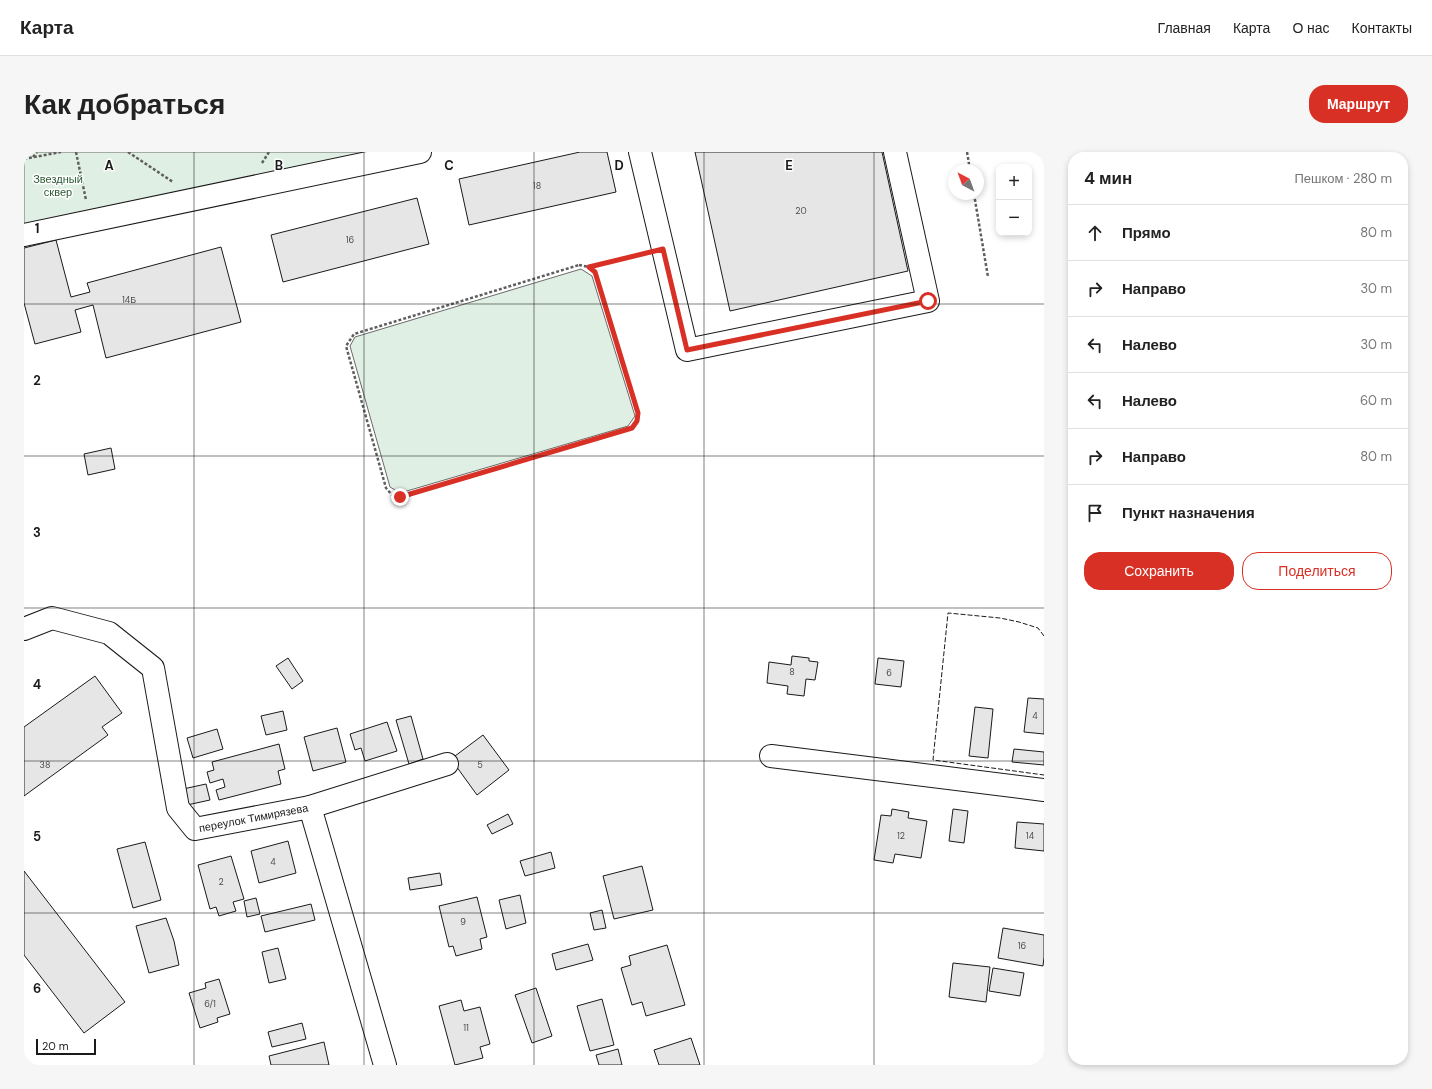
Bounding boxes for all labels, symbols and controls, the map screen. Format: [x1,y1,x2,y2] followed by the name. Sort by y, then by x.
[20,15,74,40] text: Карта
[1158,19,1211,37] text: Главная
[1233,19,1270,37] text: Карта
[1292,19,1330,37] text: О нас
[1352,19,1412,37] text: Контакты
[1309,85,1408,123] button: Маршрут
[24,86,225,123] text: Как добраться
[104,157,114,174] text: A
[275,157,283,174] text: B
[444,157,454,174] text: C
[614,157,624,174] text: D
[785,157,793,174] text: E
[948,164,984,200] north arrow
[996,164,1032,236] map controls
[996,164,1032,200] button: +
[1084,167,1132,189] text: 4 мин
[1294,170,1392,187] text: Пешком · 280 m
[33,172,83,199] park label: Звездный сквер
[533,180,541,192] house number: 18
[996,200,1032,236] button: −
[795,205,807,217] house number: 20
[35,220,39,237] text: 1
[1084,222,1106,244] icon: ahead
[1122,223,1171,243] text: Прямо
[1360,224,1392,241] text: 80 m
[346,234,355,246] house number: 16
[1084,278,1106,300] icon: right
[1122,279,1186,299] text: Направо
[1360,280,1392,297] text: 30 m
[919,292,937,310] route start
[122,294,136,306] house number: 14Б
[1084,334,1106,356] icon: left
[1122,335,1177,355] text: Налево
[1360,336,1392,353] text: 30 m
[33,372,41,389] text: 2
[1084,390,1106,412] icon: left
[1122,391,1177,411] text: Налево
[1360,392,1392,409] text: 60 m
[1084,446,1106,468] icon: right
[1122,447,1186,467] text: Направо
[1360,448,1392,465] text: 80 m
[391,488,409,506] route end
[1084,502,1106,524] icon: arrive
[1122,503,1255,523] text: Пункт назначения
[33,524,41,541] text: 3
[1084,552,1234,590] button: Сохранить
[1242,552,1392,590] button: Поделиться
[789,666,795,678] house number: 8
[886,667,892,679] house number: 6
[33,676,41,693] text: 4
[1032,710,1038,722] house number: 4
[40,759,50,771] house number: 38
[477,759,483,771] house number: 5
[198,800,310,835] street label: переулок Тимирязева
[33,828,41,845] text: 5
[897,830,905,842] house number: 12
[1026,830,1035,842] house number: 14
[270,856,276,868] house number: 4
[218,876,224,888] house number: 2
[460,916,466,928] house number: 9
[1018,940,1027,952] house number: 16
[33,980,41,997] text: 6
[204,998,216,1010] house number: 6/1
[463,1022,469,1034] house number: 11
[36,1037,96,1056] scale bar
[42,1039,68,1053] text: 20 m

